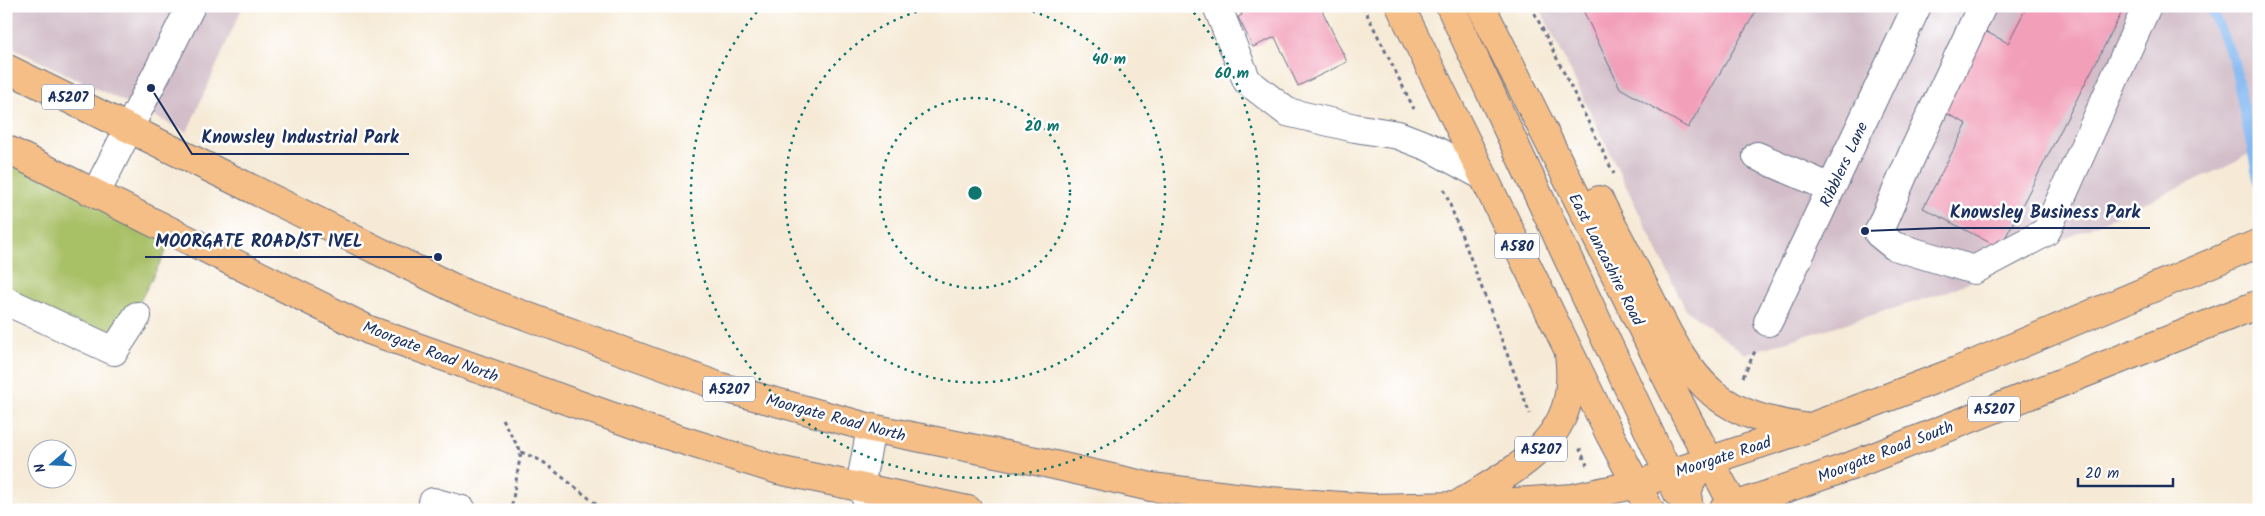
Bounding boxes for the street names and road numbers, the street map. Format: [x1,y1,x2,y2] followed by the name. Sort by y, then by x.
[42,84,94,110] road number: A5207
[1814,118,1875,211] street label: Ribblers Lane
[1561,189,1650,331] street label: East Lancashire Road
[1494,234,1540,258] road number: A580
[359,315,502,390] street label: Moorgate Road North
[703,376,755,402] road number: A5207
[763,388,908,449] street label: Moorgate Road North
[1968,396,2020,422] road number: A5207
[1814,415,1957,490] street label: Moorgate Road South
[1672,430,1776,485] street label: Moorgate Road
[1515,436,1567,462] road number: A5207

